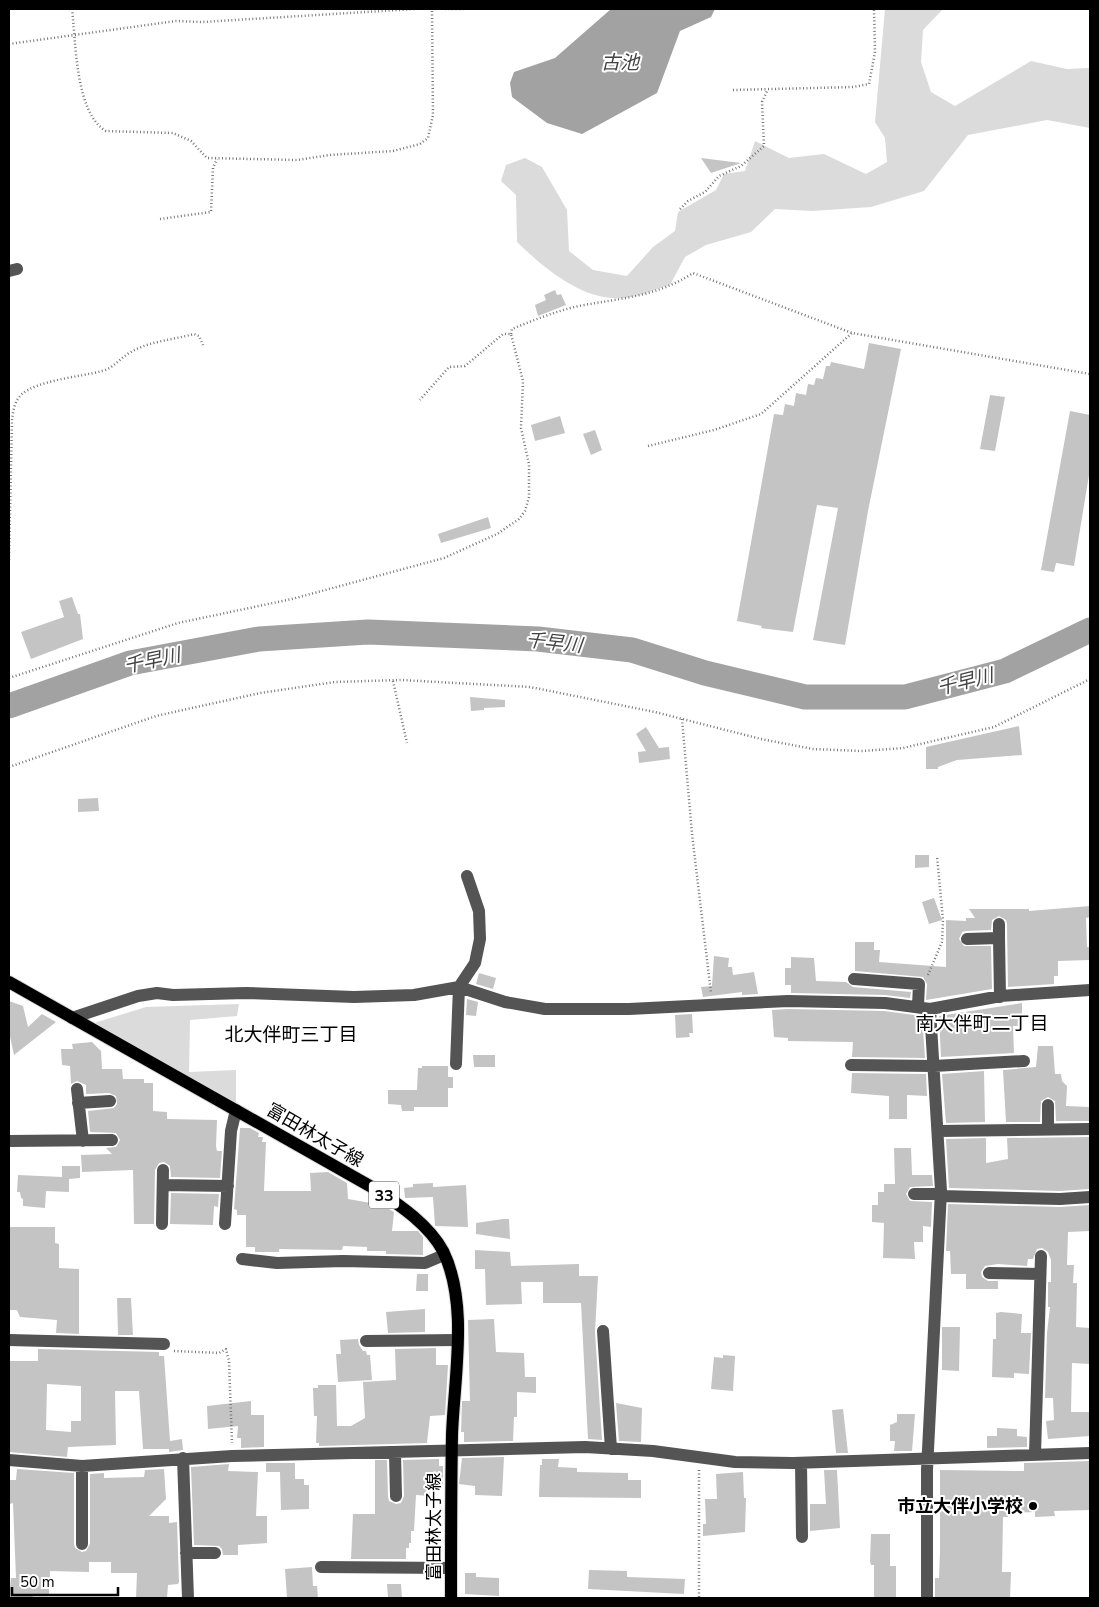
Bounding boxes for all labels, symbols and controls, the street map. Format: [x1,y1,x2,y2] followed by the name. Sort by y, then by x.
[601,50,641,76] water label: 古池
[524,627,586,659] water label: 千早川
[122,642,185,680] water label: 千早川
[934,662,998,701] water label: 千早川
[915,1011,1049,1037] district label: 南大伴町二丁目
[224,1022,358,1048] district label: 北大伴町三丁目
[262,1098,368,1172] street label: 富田林太子線
[369,1182,399,1208] road number: 33
[422,1473,446,1581] street label: 富田林太子線
[897,1494,1023,1518] place label: 市立大伴小学校
[1027,1500,1039,1512] marker: 市立大伴小学校
[12,1564,119,1596] scale bar
[20,1572,55,1592] text: 50 m

